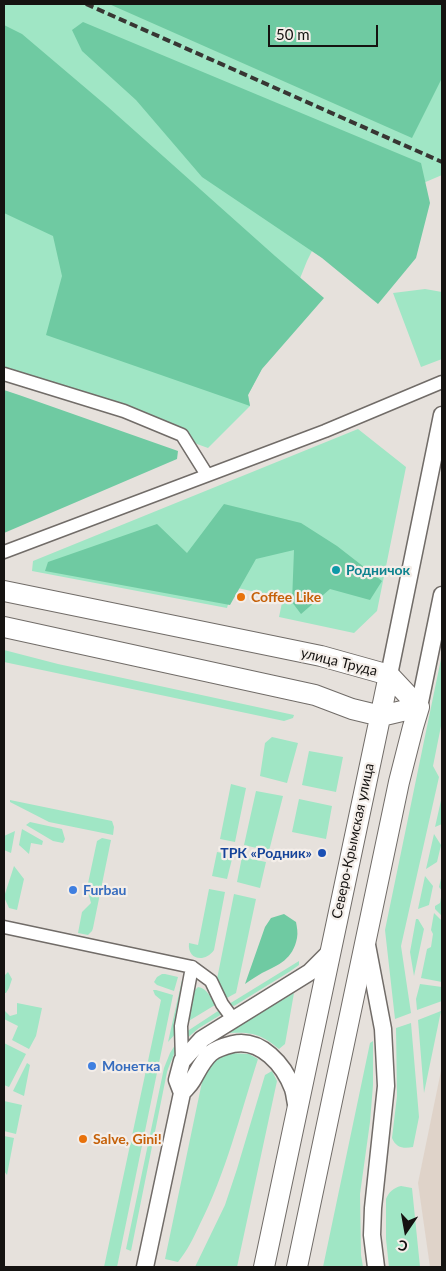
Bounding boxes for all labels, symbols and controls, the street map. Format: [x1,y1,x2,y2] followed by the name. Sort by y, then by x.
[271,15,381,47] scale bar
[276,25,310,43] text: 50 m
[346,562,410,578] place label: Родничок
[330,564,342,576] marker: Родничок
[251,589,321,605] place label: Coffee Like
[235,591,247,603] marker: Coffee Like
[299,644,379,680] street label: улица Труда
[328,762,378,920] street label: Северо-Крымская улица
[220,845,312,861] place label: ТРК «Родник»
[316,847,328,859] marker: ТРК «Родник»
[83,882,126,898] place label: Furbau
[67,884,79,896] marker: Furbau
[102,1058,160,1074] place label: Монетка
[86,1060,98,1072] marker: Монетка
[93,1131,162,1147] place label: Salve, Gini!
[77,1133,89,1145] marker: Salve, Gini!
[381,1206,431,1256] north arrow
[396,1237,409,1255] text: С

